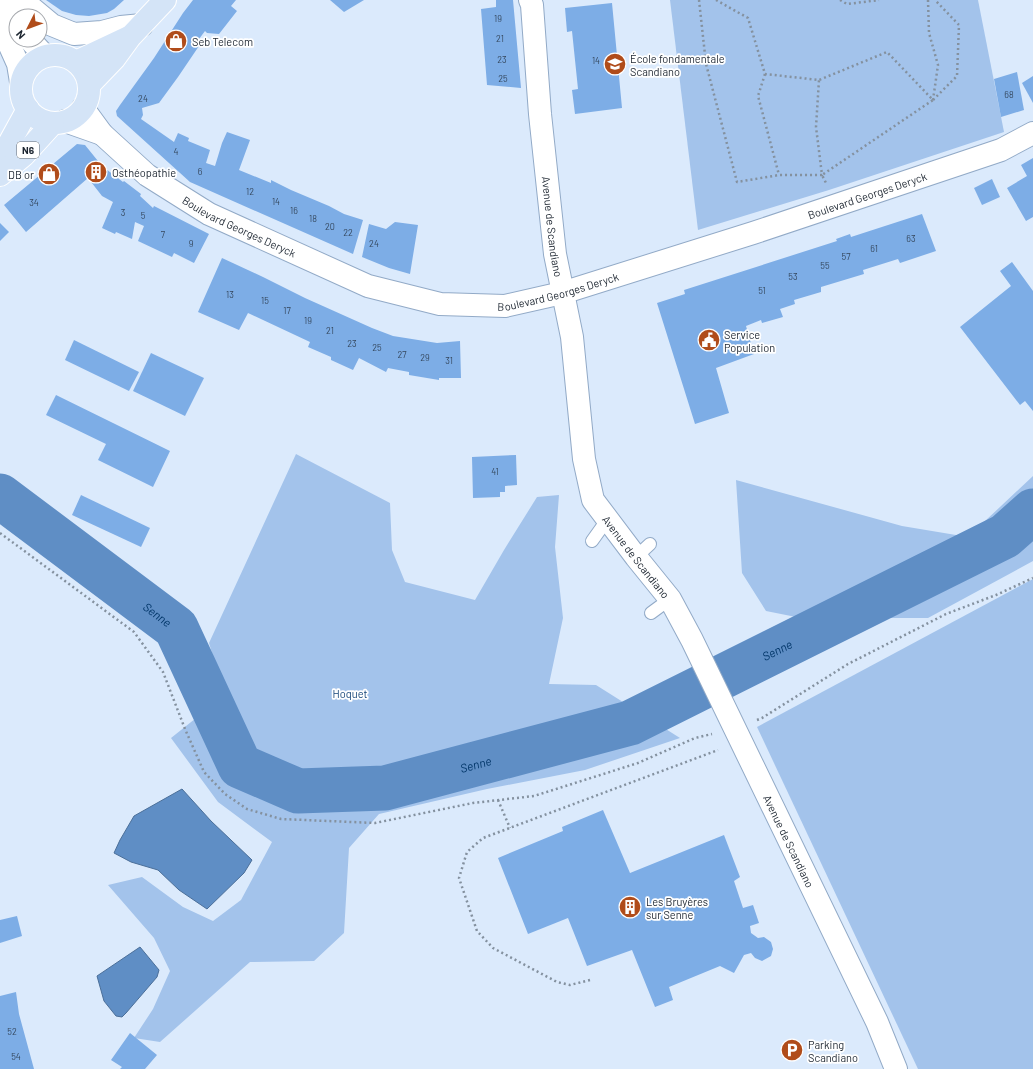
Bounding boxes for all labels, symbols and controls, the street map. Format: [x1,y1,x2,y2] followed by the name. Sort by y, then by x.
[8,8,48,48] north arrow
[494,13,502,24] house number: 19
[13,28,27,42] text: N
[163,28,189,54] shop icon: Seb Telecom
[496,33,504,44] house number: 21
[192,35,253,48] place label: Seb Telecom
[602,51,628,77] school or university icon: École fondamentale Scandiano
[630,52,725,78] place label: École fondamentale Scandiano
[497,54,507,65] house number: 23
[592,55,600,66] house number: 14
[498,73,508,84] house number: 25
[1004,89,1014,100] house number: 68
[138,93,148,104] house number: 24
[17,142,39,158] road number: N6
[174,146,179,157] house number: 4
[83,159,109,185] building icon: Osthéopathie
[36,161,62,187] shop icon: DB or
[112,166,176,179] place label: Osthéopathie
[198,166,203,177] house number: 6
[8,168,34,181] place label: DB or
[806,169,929,221] street label: Boulevard Georges Deryck
[540,176,566,278] street label: Avenue de Scandiano
[246,186,254,197] house number: 12
[180,193,299,259] street label: Boulevard Georges Deryck
[272,196,280,207] house number: 14
[29,197,39,208] house number: 34
[290,205,298,216] house number: 16
[121,207,126,218] house number: 3
[141,210,146,221] house number: 5
[309,213,317,224] house number: 18
[325,221,335,232] house number: 20
[343,227,353,238] house number: 22
[161,229,166,240] house number: 7
[906,233,916,244] house number: 63
[189,238,194,249] house number: 9
[369,238,379,249] house number: 24
[870,243,878,254] house number: 61
[842,251,851,262] house number: 57
[820,260,830,271] house number: 55
[497,269,621,312] street label: Boulevard Georges Deryck
[788,271,798,282] house number: 53
[758,285,766,296] house number: 51
[226,289,234,300] house number: 13
[261,295,269,306] house number: 15
[283,305,291,316] house number: 17
[304,315,312,326] house number: 19
[326,325,334,336] house number: 21
[696,327,722,353] public building icon: Service Population
[724,328,775,354] place label: Service Population
[347,338,357,349] house number: 23
[372,342,382,353] house number: 25
[397,349,407,360] house number: 27
[420,352,430,363] house number: 29
[445,355,453,366] house number: 31
[491,466,499,477] house number: 41
[600,513,673,600] street label: Avenue de Scandiano
[141,599,174,629] water label: Senne
[760,636,794,663] water label: Senne
[333,687,367,700] park label: Hoquet
[458,753,493,775] water label: Senne
[761,793,817,889] street label: Avenue de Scandiano
[617,894,643,920] building icon: Les Bruyères sur Senne
[646,895,708,921] place label: Les Bruyères sur Senne
[7,1026,17,1037] house number: 52
[779,1037,805,1063] parking icon: Parking Scandiano
[808,1038,858,1064] place label: Parking Scandiano
[11,1051,21,1062] house number: 54

